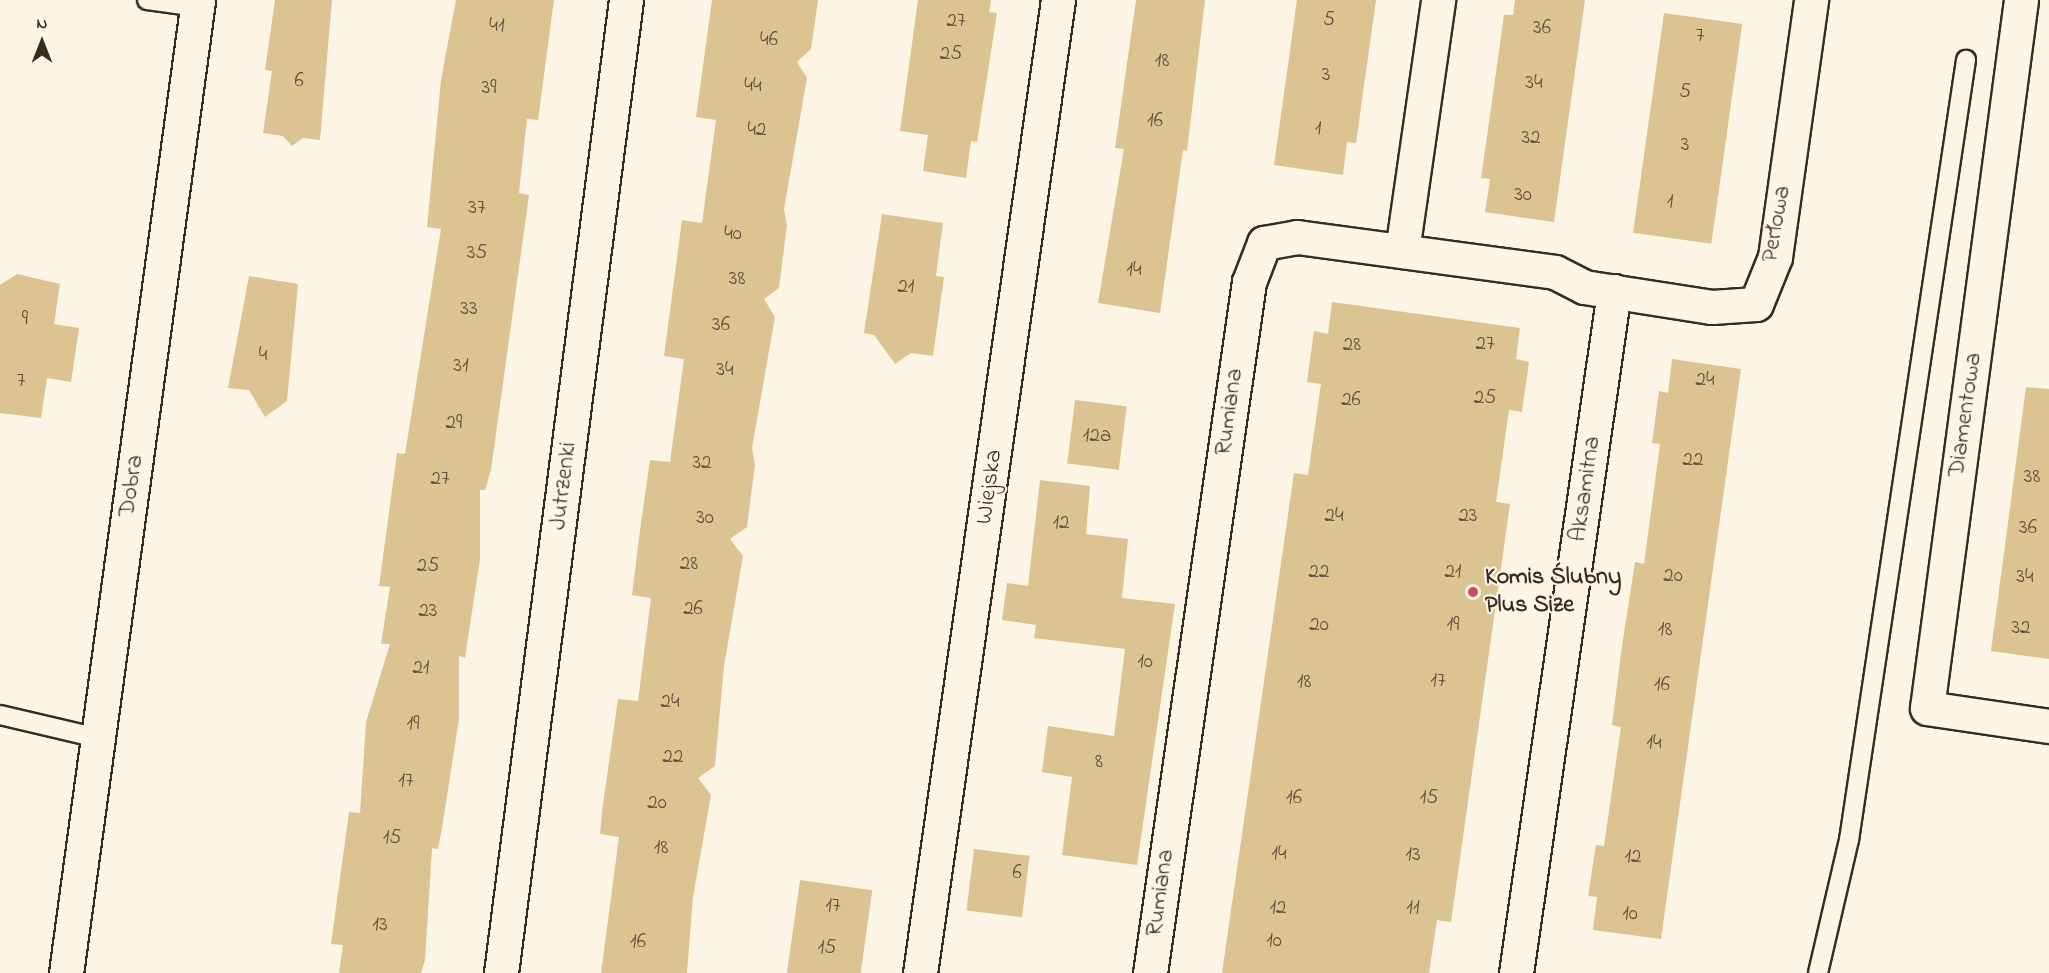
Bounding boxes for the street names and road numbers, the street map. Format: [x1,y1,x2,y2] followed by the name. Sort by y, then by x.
[1756,183,1798,265] street label: Perłowa
[1943,351,1989,479] street label: Diamentowa
[1210,367,1250,457] street label: Rumiana
[1564,434,1608,544] street label: Aksamitna
[544,440,584,532] street label: Jutrzenki
[970,448,1010,526] street label: Wiejska
[113,453,151,519] street label: Dobra
[1141,848,1181,938] street label: Rumiana

